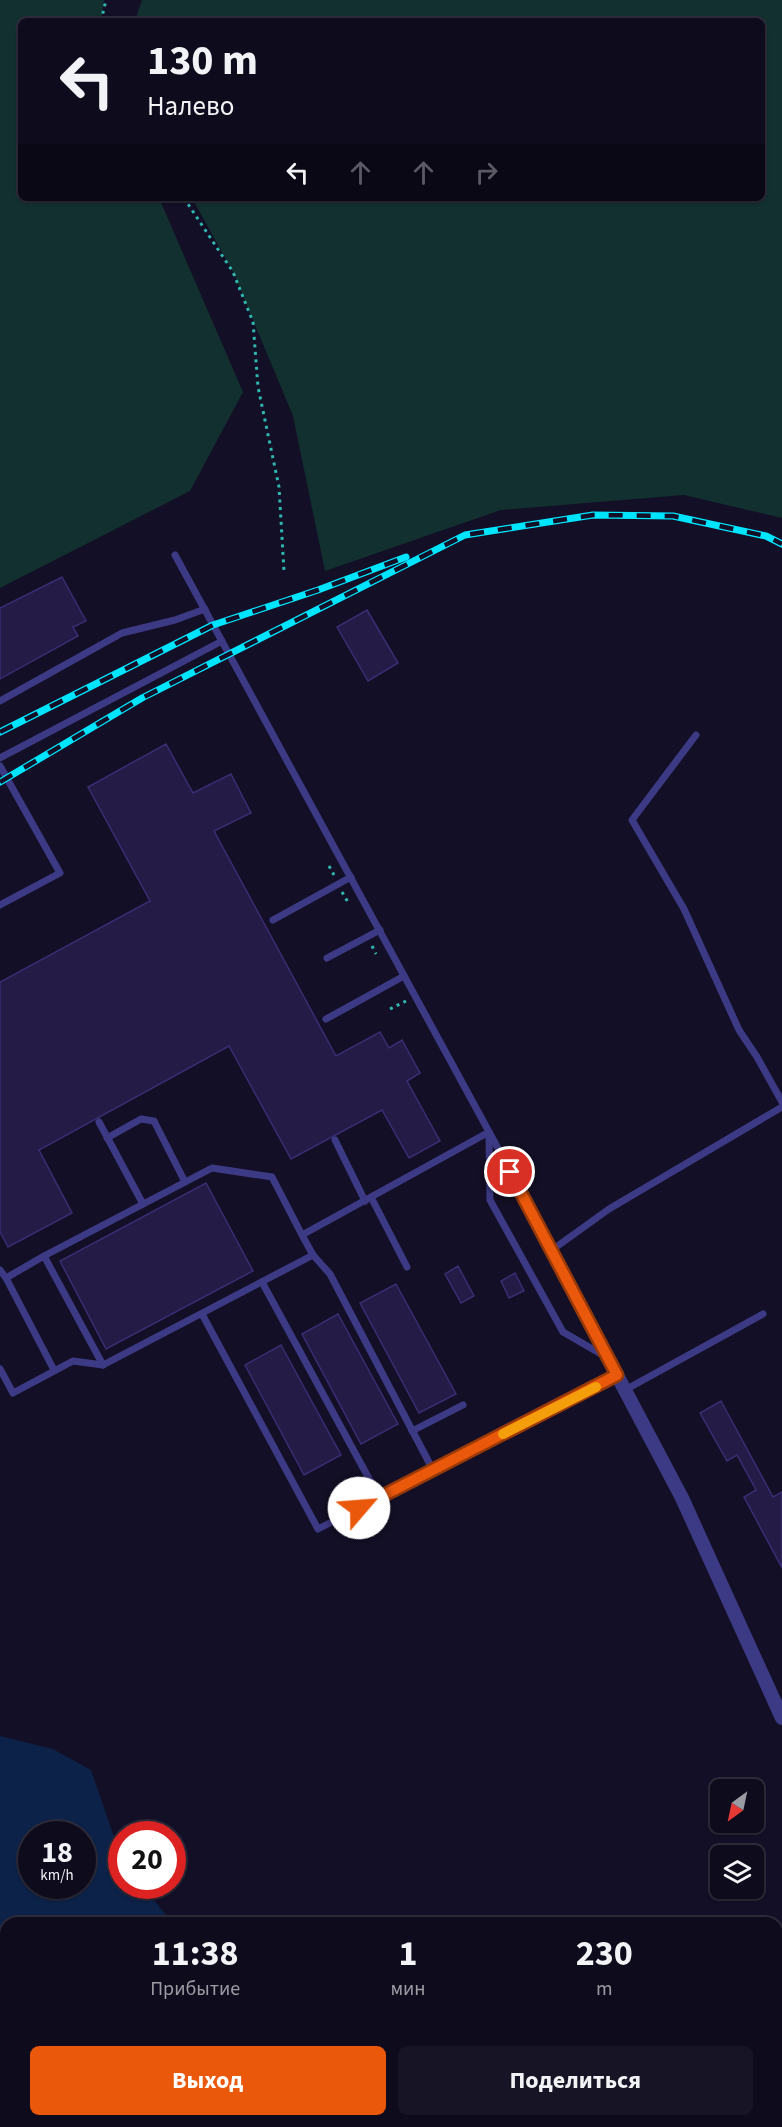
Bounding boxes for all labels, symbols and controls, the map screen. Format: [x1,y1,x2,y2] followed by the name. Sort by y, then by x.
[147,31,258,91] text: 130 m
[48,42,126,120] icon: left
[147,87,234,126] text: Налево
[281,156,314,189] icon: left
[344,156,377,189] icon: ahead
[407,156,440,189] icon: ahead
[470,156,503,189] icon: right
[484,1146,535,1197] pin
[493,1155,526,1188] icon: arrive
[327,1476,391,1540] position arrow
[710,1779,764,1833] north arrow
[710,1779,764,1899] map controls
[108,1821,186,1899] speed limit sign: 20
[41,1831,73,1874] text: 18
[710,1845,764,1899] button: layers
[40,1865,74,1886] text: km/h
[152,1928,239,1979] text: 11:38
[399,1928,418,1979] text: 1
[576,1928,633,1979] text: 230
[150,1975,240,2003] text: Прибытие
[390,1975,426,2003] text: мин
[596,1975,613,2003] text: m
[30,2046,386,2115] button: Выход
[398,2046,753,2115] button: Поделиться

